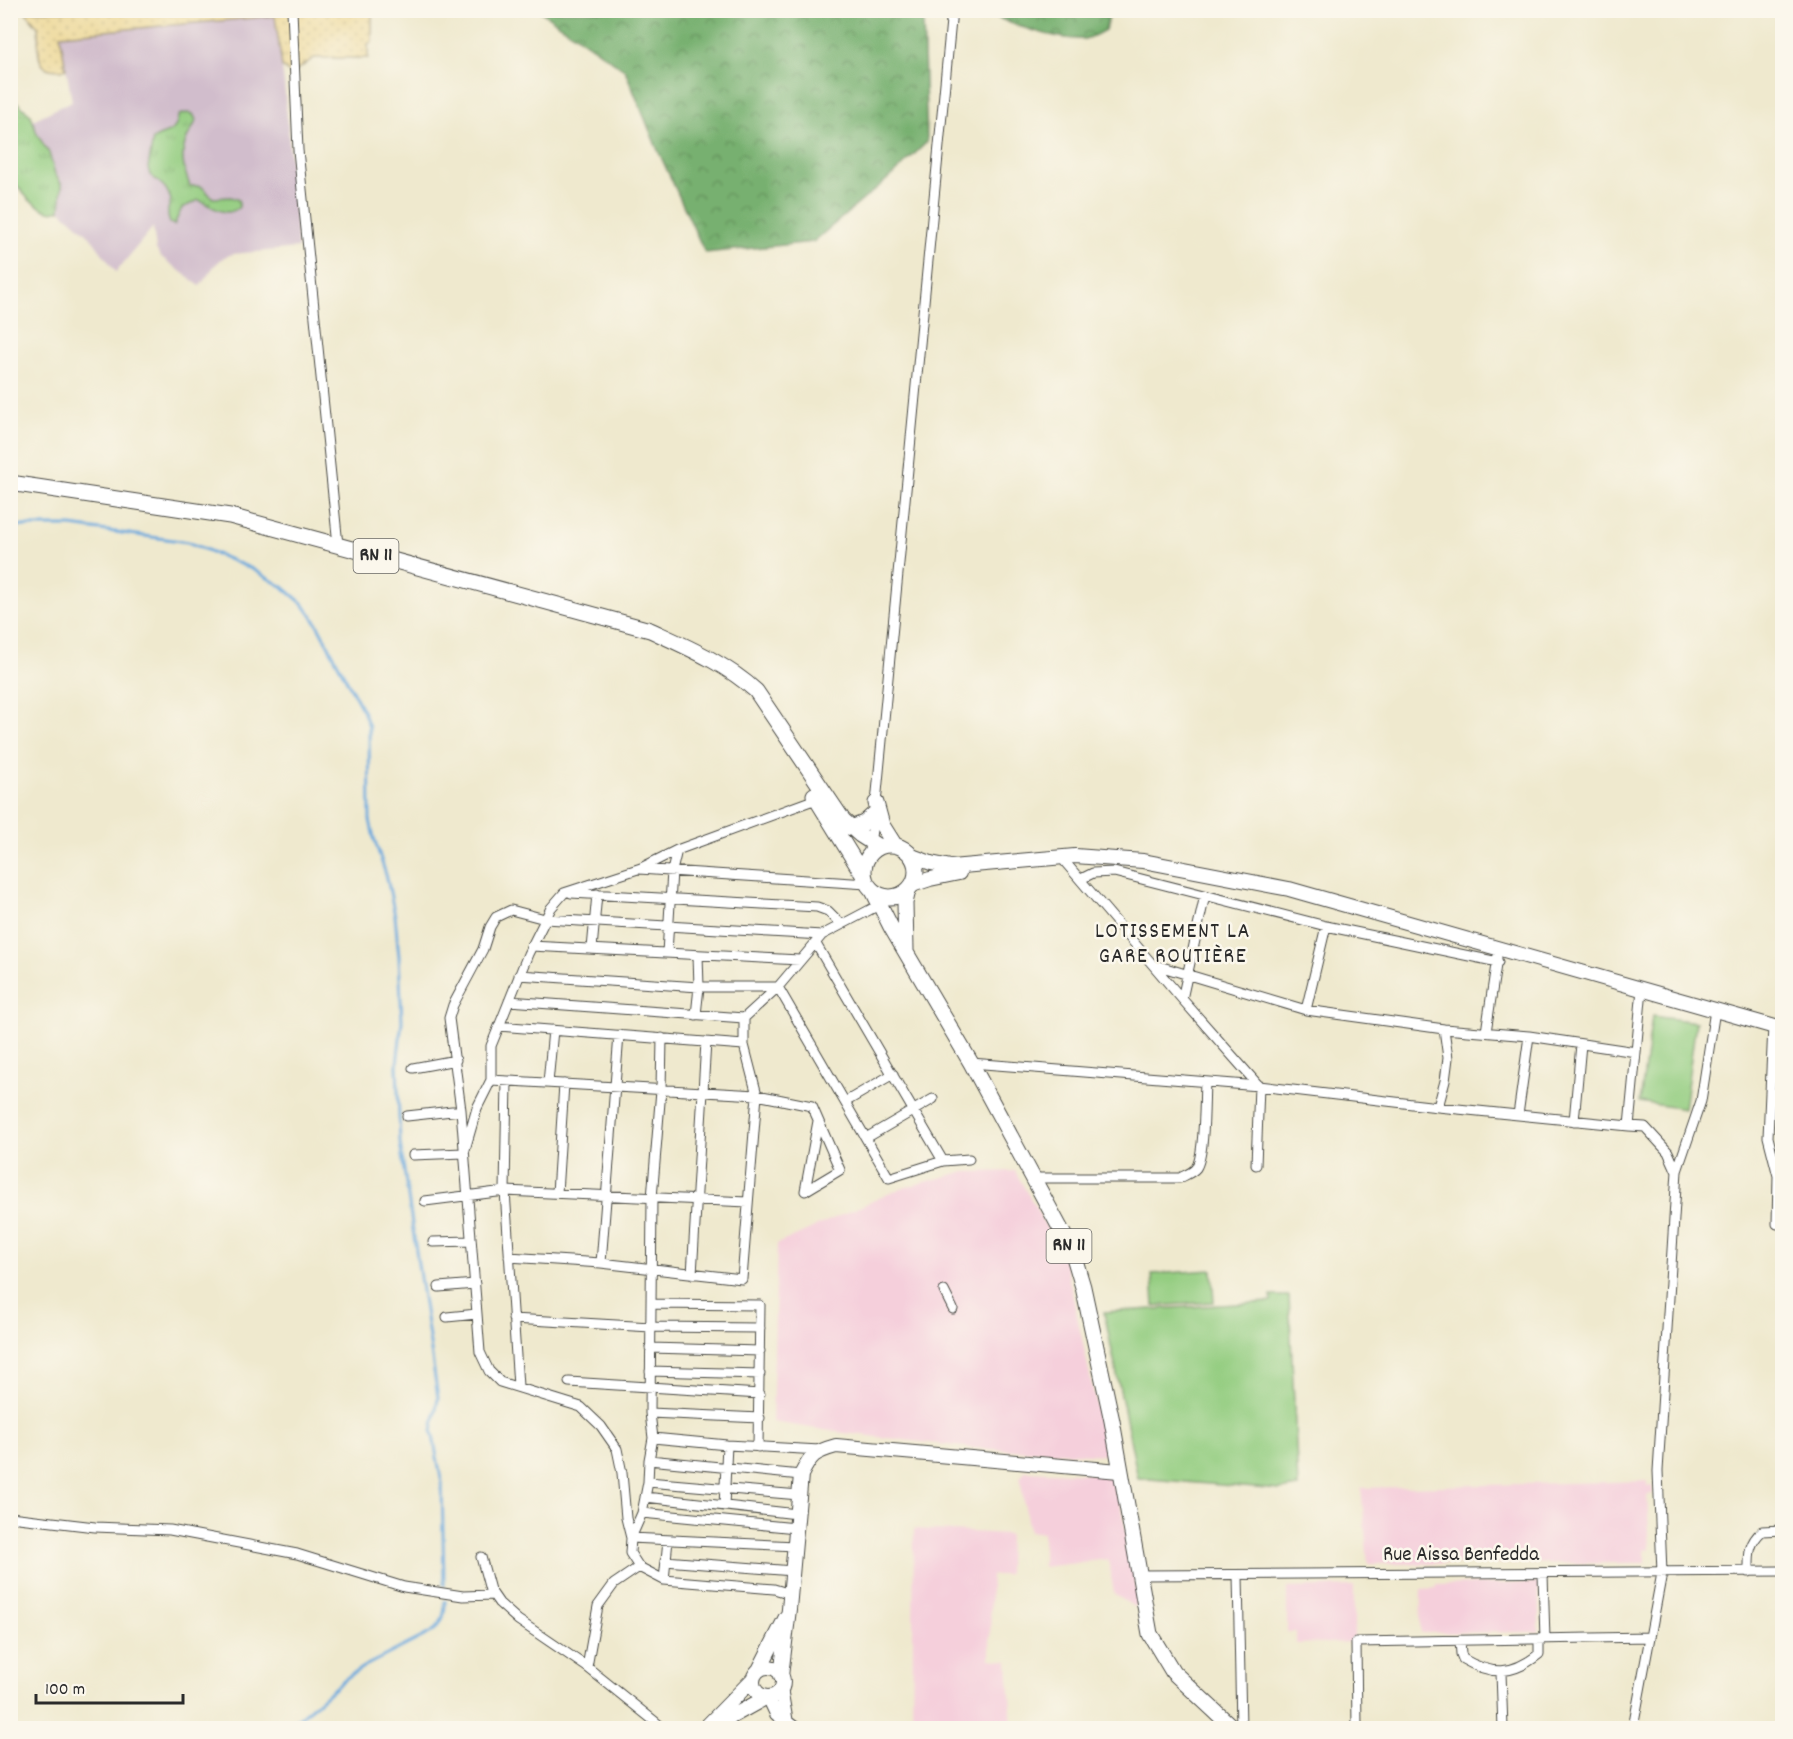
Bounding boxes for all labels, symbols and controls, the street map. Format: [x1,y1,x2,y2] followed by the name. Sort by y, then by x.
[354,539,398,573] road number: RN 11
[1095,917,1251,973] district label: LOTISSEMENT LA GARE ROUTIÈRE
[1046,1229,1092,1263] road number: RN 11
[1383,1541,1540,1571] street label: Rue Aissa Benfedda
[36,1667,183,1705] scale bar
[45,1678,85,1703] text: 100 m

